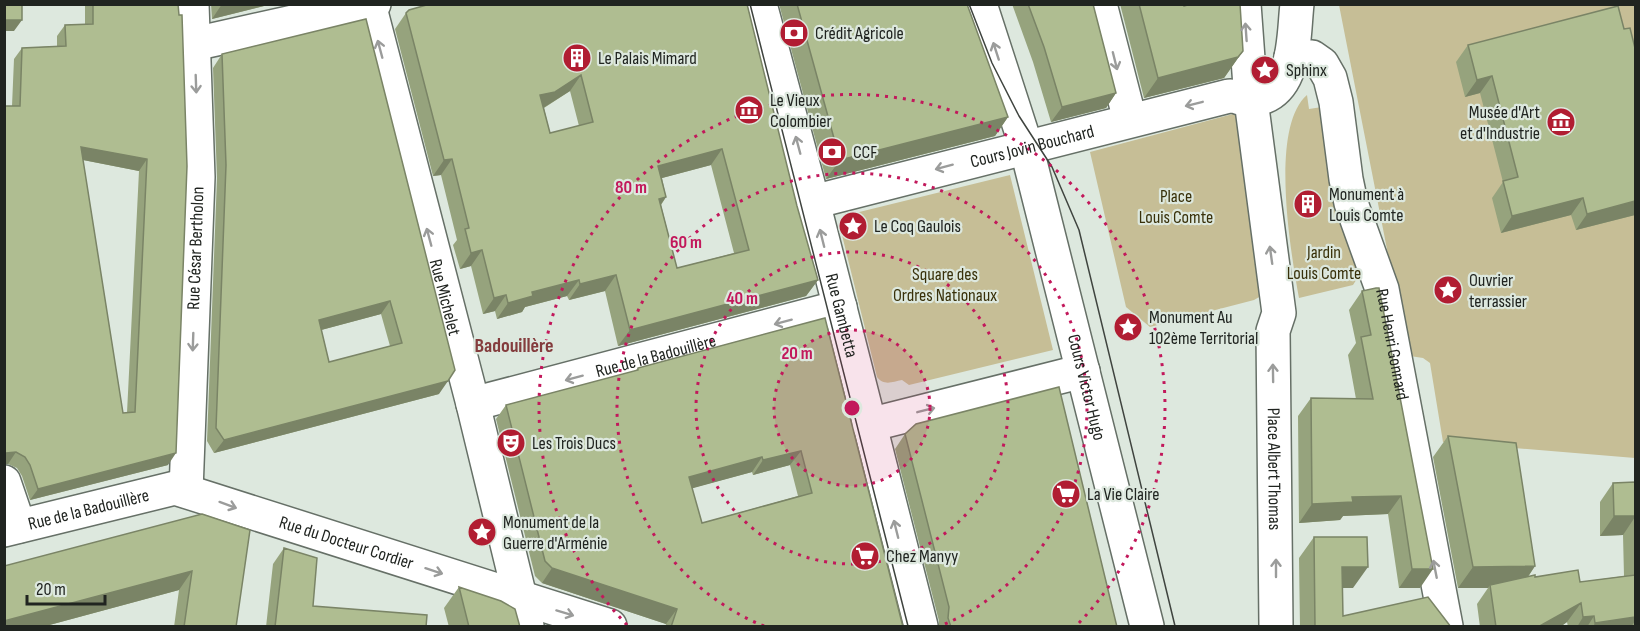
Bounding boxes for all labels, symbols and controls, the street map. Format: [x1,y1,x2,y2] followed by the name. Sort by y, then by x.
[778,17,810,49] bank icon: Crédit Agricole
[1240,22,1251,42] one-way arrow
[815,23,904,44] place label: Crédit Agricole
[374,39,386,58] one-way arrow
[561,42,593,74] building icon: Le Palais Mimard
[989,42,1000,61] one-way arrow
[598,48,697,69] place label: Le Palais Mimard
[1110,51,1121,70] one-way arrow
[1249,54,1281,86] place icon: Sphinx
[1286,60,1327,81] place label: Sphinx
[190,73,201,93] one-way arrow
[770,90,832,132] place label: Le Vieux Colombier
[733,94,765,126] museum icon: Le Vieux Colombier
[1185,99,1204,111] one-way arrow
[1460,102,1541,144] place label: Musée d'Art et d'Industrie
[1545,106,1577,138] museum icon: Musée d'Art et d'Industrie
[968,120,1096,172] street label: Cours Jovin Bouchard
[791,136,803,155] one-way arrow
[816,136,848,168] bank icon: CCF
[853,142,877,163] place label: CCF
[935,162,954,174] one-way arrow
[615,177,647,198] text: 80 m
[1329,184,1404,226] place label: Monument à Louis Comte
[182,186,208,310] street label: Rue César Bertholon
[1139,186,1213,228] park label: Place Louis Comte
[1292,188,1324,220] building icon: Monument à Louis Comte
[837,210,869,242] place icon: Le Coq Gaulois
[874,216,961,237] place label: Le Coq Gaulois
[423,228,435,247] one-way arrow
[816,229,828,248] one-way arrow
[670,232,702,253] text: 60 m
[1287,242,1361,284] park label: Jardin Louis Comte
[1266,246,1277,266] one-way arrow
[425,257,465,338] street label: Rue Michelet
[893,264,997,306] park label: Square des Ordres Nationaux
[1469,270,1527,312] place label: Ouvrier terrassier
[821,271,863,360] street label: Rue Gambetta
[1432,274,1464,306] place icon: Ouvrier terrassier
[1372,287,1413,402] street label: Rue Henri Gonnard
[726,288,758,309] text: 40 m
[1149,307,1258,349] place label: Monument Au 102ème Territorial
[1112,311,1144,343] place icon: Monument Au 102ème Territorial
[774,317,793,328] one-way arrow
[593,330,718,382] street label: Rue de la Badouillère
[187,331,198,351] one-way arrow
[1063,332,1110,442] street label: Cours Victor Hugo
[474,334,554,358] district label: Badouillère
[781,343,813,364] text: 20 m
[1268,364,1279,384] one-way arrow
[565,372,584,384] one-way arrow
[842,398,862,418] centre of rings
[916,404,935,416] one-way arrow
[1263,408,1286,530] street label: Place Albert Thomas
[495,427,527,459] theatre icon: Les Trois Ducs
[532,433,616,454] place label: Les Trois Ducs
[1050,478,1082,510] supermarket icon: La Vie Claire
[26,484,151,534] street label: Rue de la Badouillère
[1087,484,1159,505] place label: La Vie Claire
[218,501,237,512] one-way arrow
[277,511,416,574] street label: Rue du Docteur Cordier
[503,512,608,554] place label: Monument de la Guerre d'Arménie
[466,516,498,548] place icon: Monument de la Guerre d'Arménie
[890,520,901,539] one-way arrow
[849,540,881,572] supermarket icon: Chez Manyy
[886,546,958,567] place label: Chez Manyy
[1270,559,1282,579] one-way arrow
[1429,560,1440,579] one-way arrow
[424,567,443,578] one-way arrow
[27,568,105,606] scale bar
[36,579,66,600] text: 20 m
[555,608,574,619] one-way arrow

